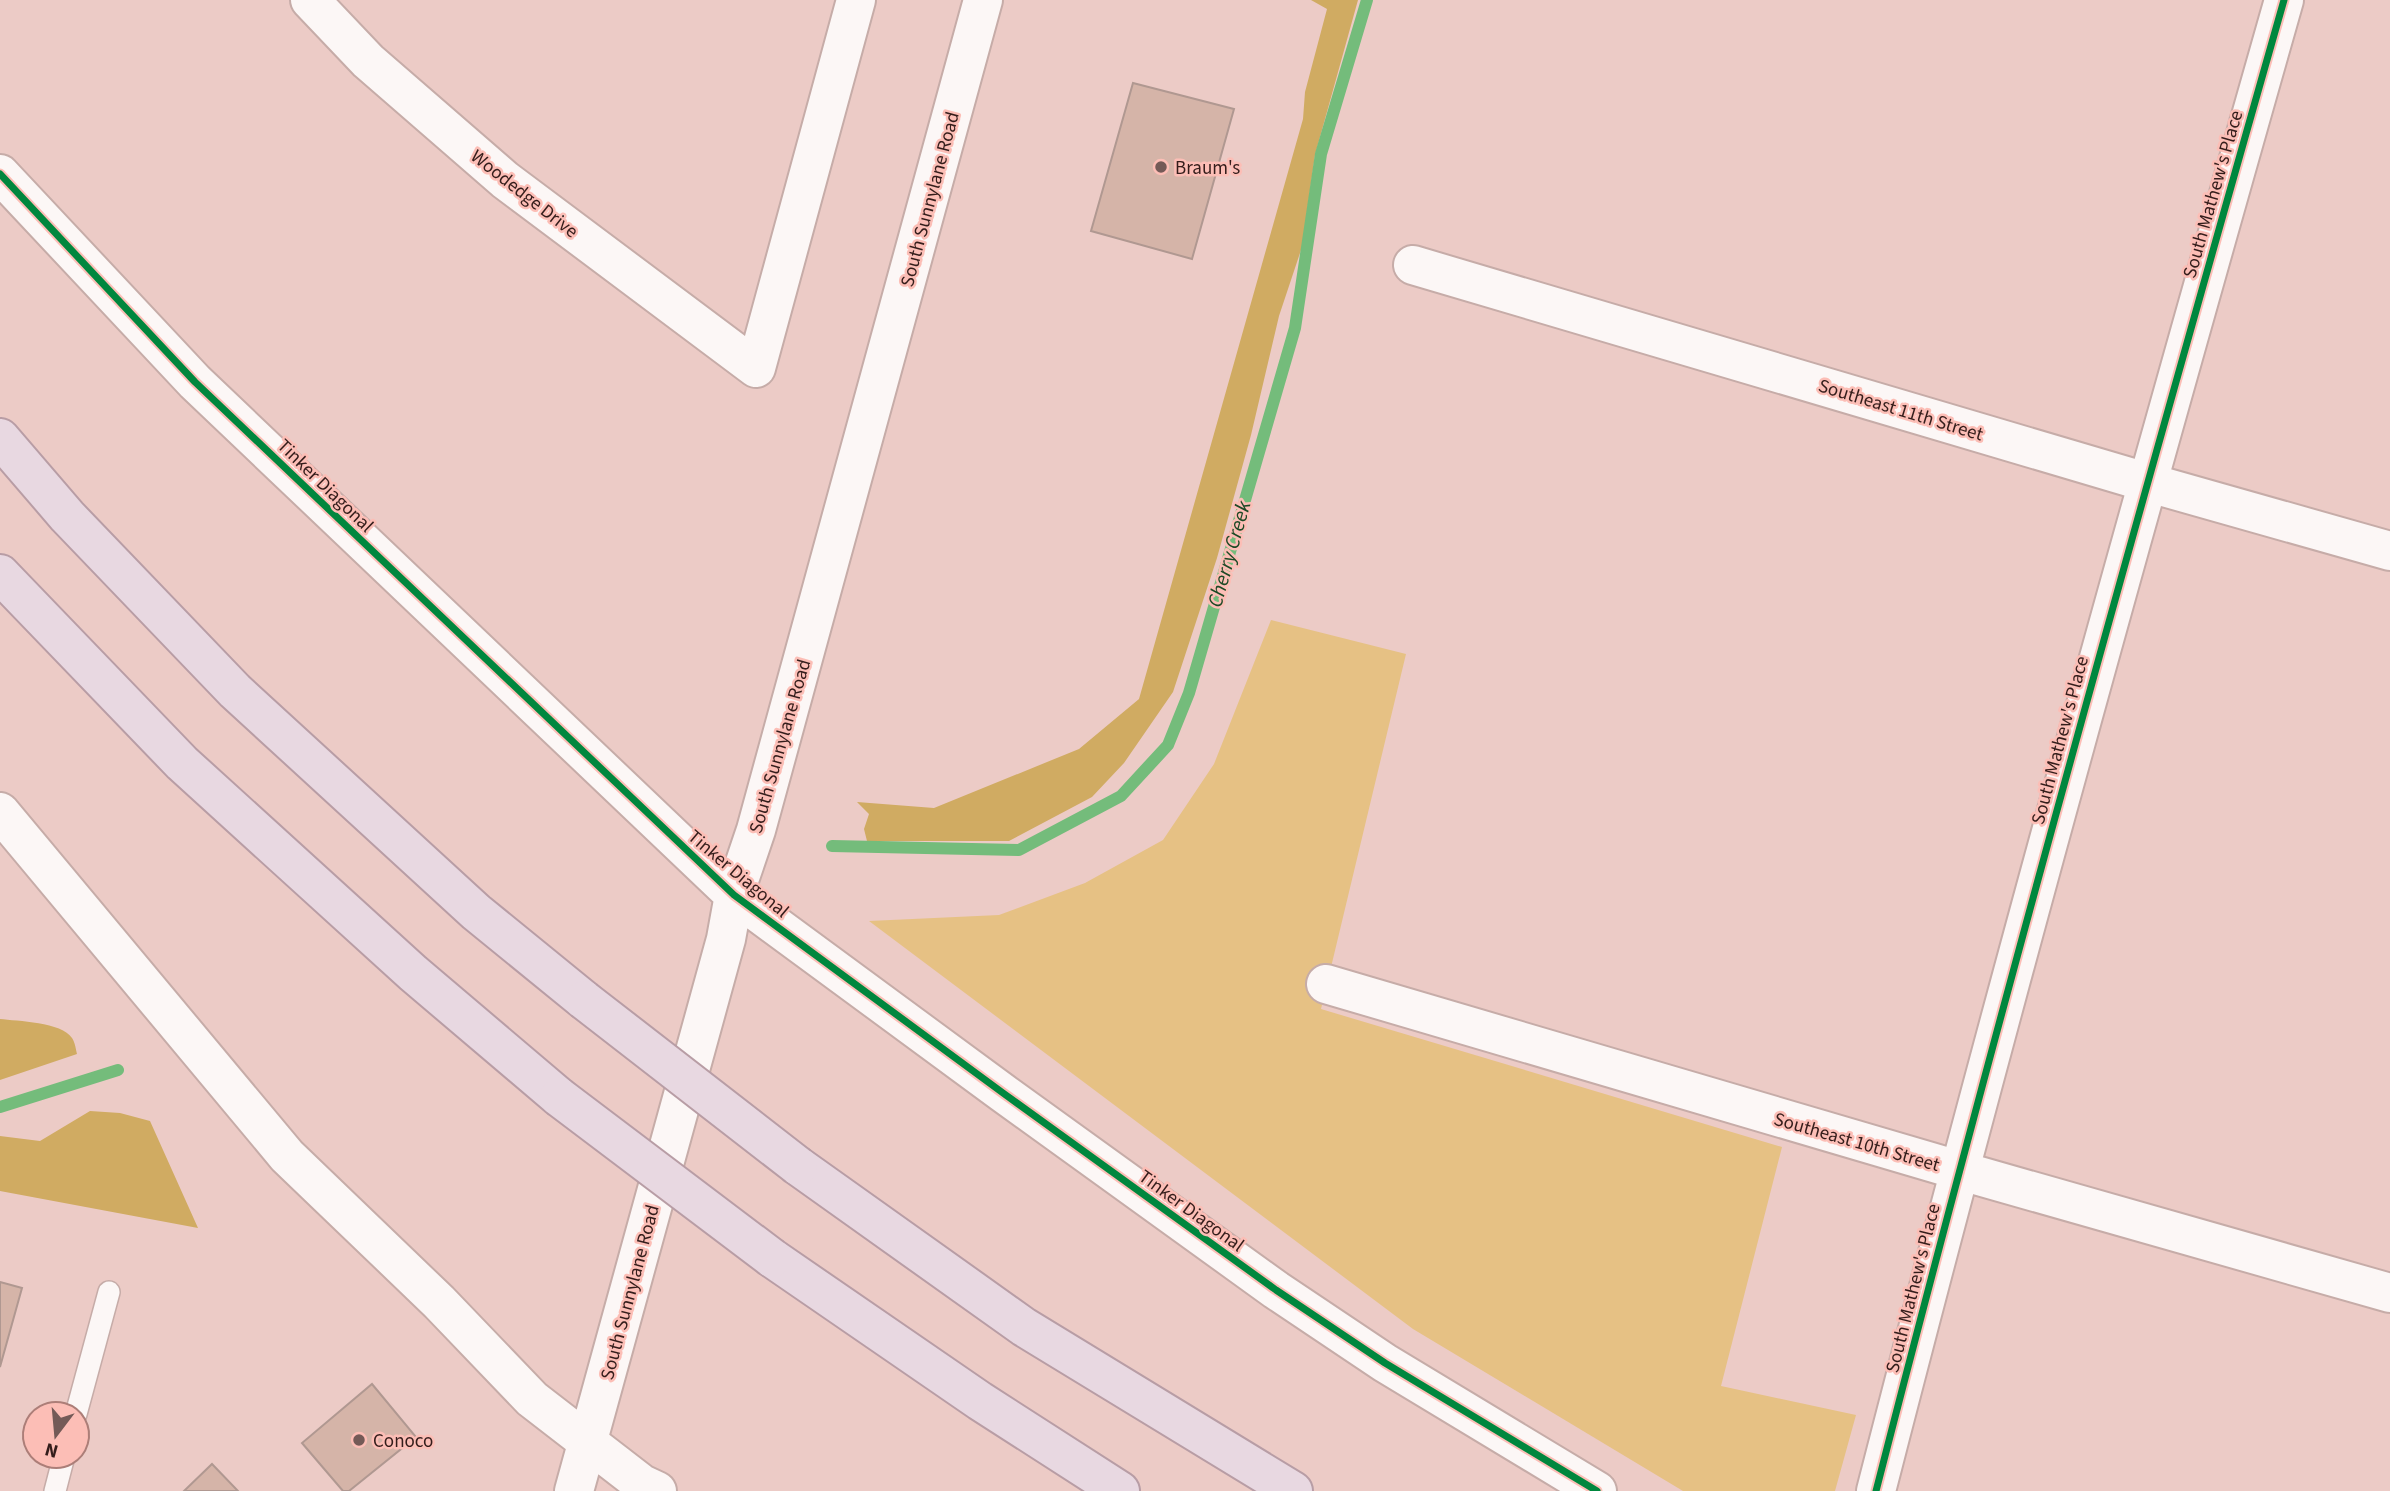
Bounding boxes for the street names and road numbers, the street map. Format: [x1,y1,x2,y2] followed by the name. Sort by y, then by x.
[2177,107,2250,281] street label: South Mathew's Place
[894,109,967,290] street label: South Sunnylane Road
[465,144,584,245] street label: Woodedge Drive
[1815,373,1987,449] street label: Southeast 11th Street
[271,433,379,539] street label: Tinker Diagonal
[2025,653,2096,828] street label: South Mathew's Place
[743,656,818,837] street label: South Sunnylane Road
[682,824,795,925] street label: Tinker Diagonal
[1771,1106,1943,1179] street label: Southeast 10th Street
[1133,1164,1250,1259] street label: Tinker Diagonal
[1879,1201,1948,1376] street label: South Mathew's Place
[594,1202,667,1383] street label: South Sunnylane Road

